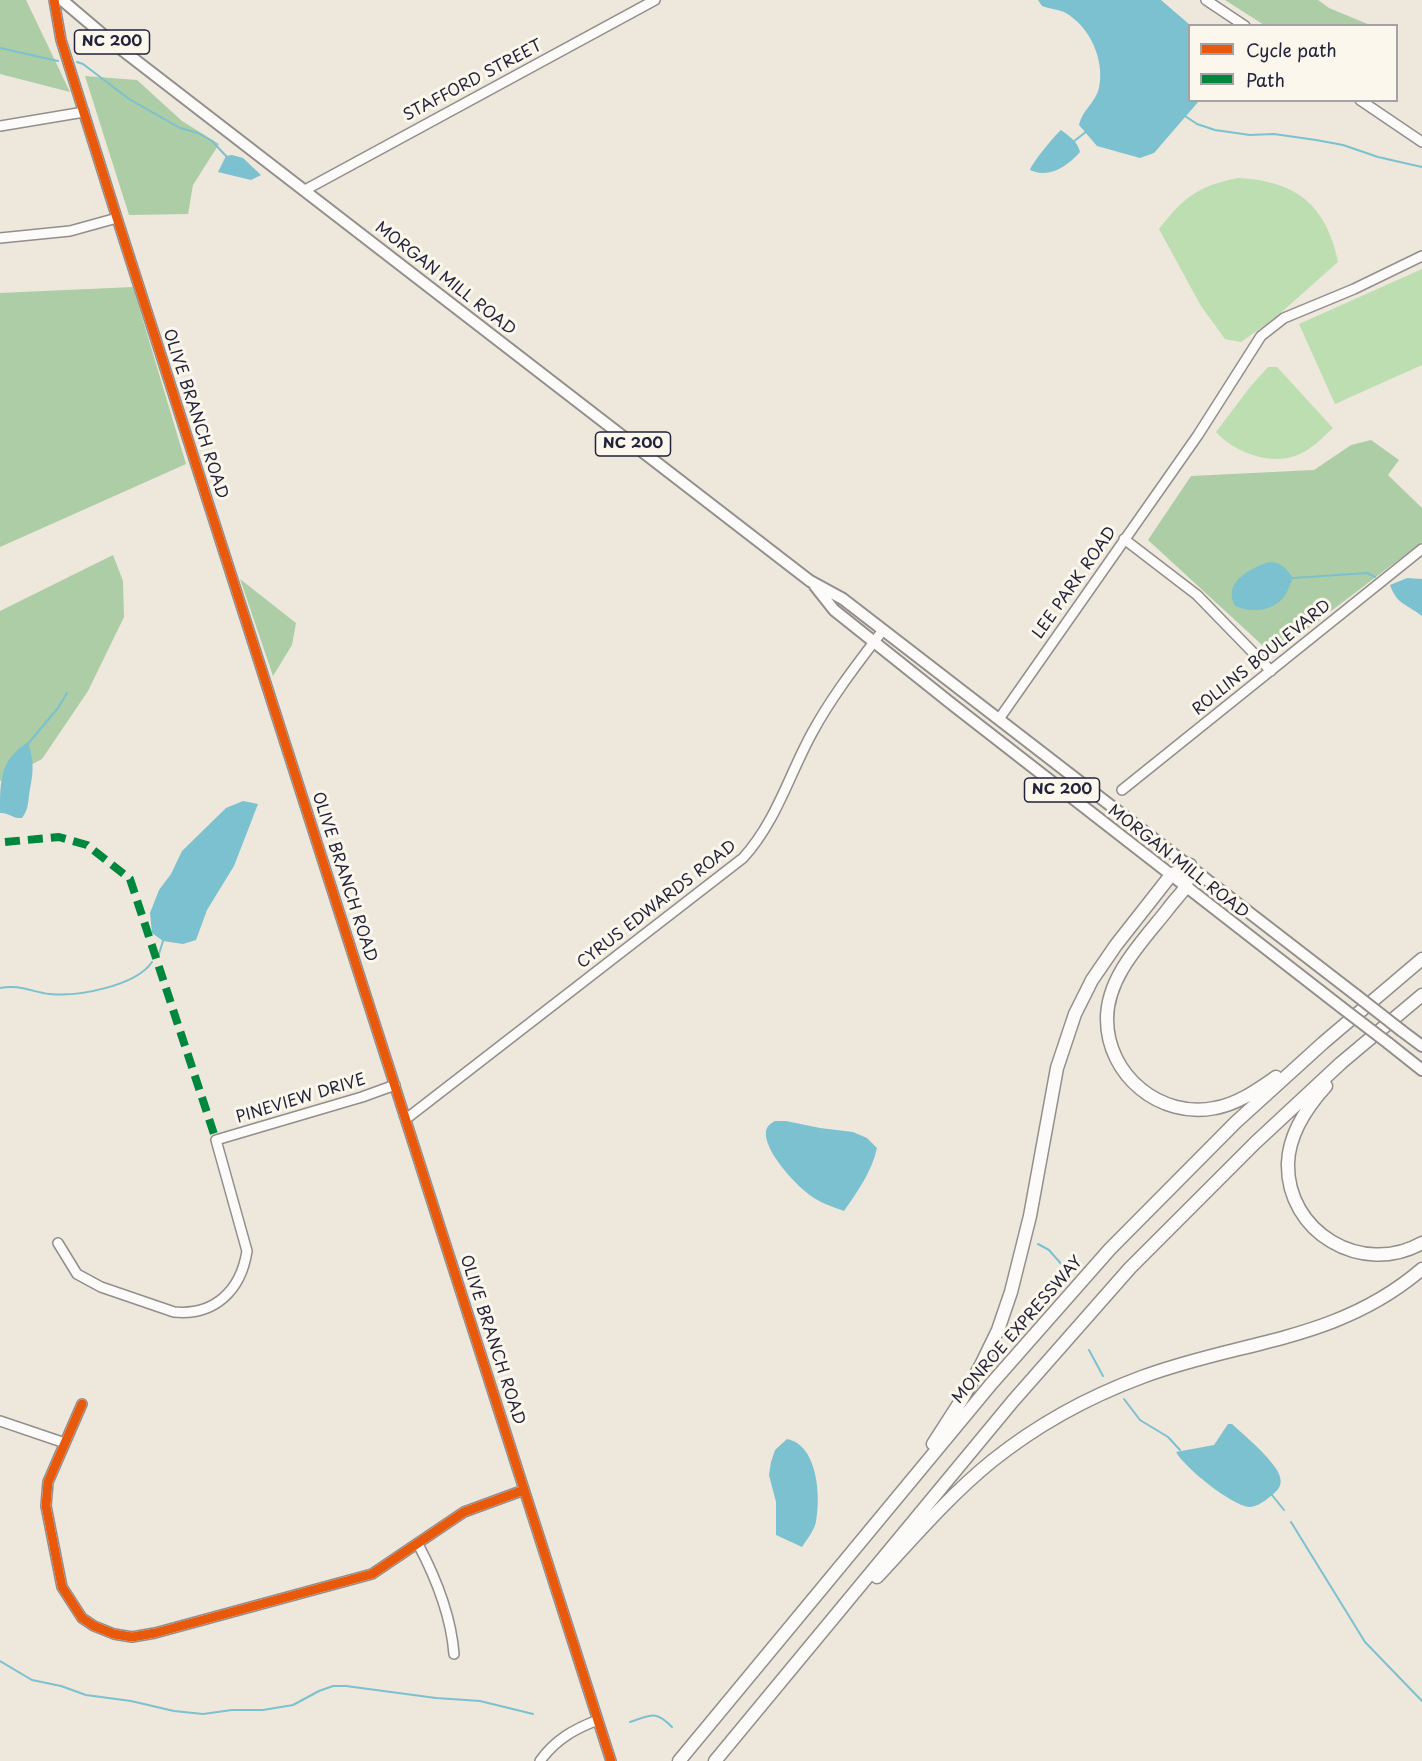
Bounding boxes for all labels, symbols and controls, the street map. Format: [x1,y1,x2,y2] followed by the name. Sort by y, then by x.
[1188,24,1398,102] legend
[74,30,150,54] road number: NC 200
[400,36,546,126] street label: STAFFORD STREET
[1246,36,1337,63] text: Cycle path
[1246,66,1285,93] text: Path
[371,218,519,340] street label: MORGAN MILL ROAD
[158,327,232,501] street label: OLIVE BRANCH ROAD
[596,432,670,456] road number: NC 200
[1029,523,1121,643] street label: LEE PARK ROAD
[1189,596,1335,720] street label: ROLLINS BOULEVARD
[1024,778,1100,802] road number: NC 200
[307,790,381,964] street label: OLIVE BRANCH ROAD
[1104,801,1252,923] street label: MORGAN MILL ROAD
[574,837,740,973] street label: CYRUS EDWARDS ROAD
[234,1070,368,1128] street label: PINEVIEW DRIVE
[949,1252,1087,1408] street label: MONROE EXPRESSWAY
[455,1253,529,1427] street label: OLIVE BRANCH ROAD

